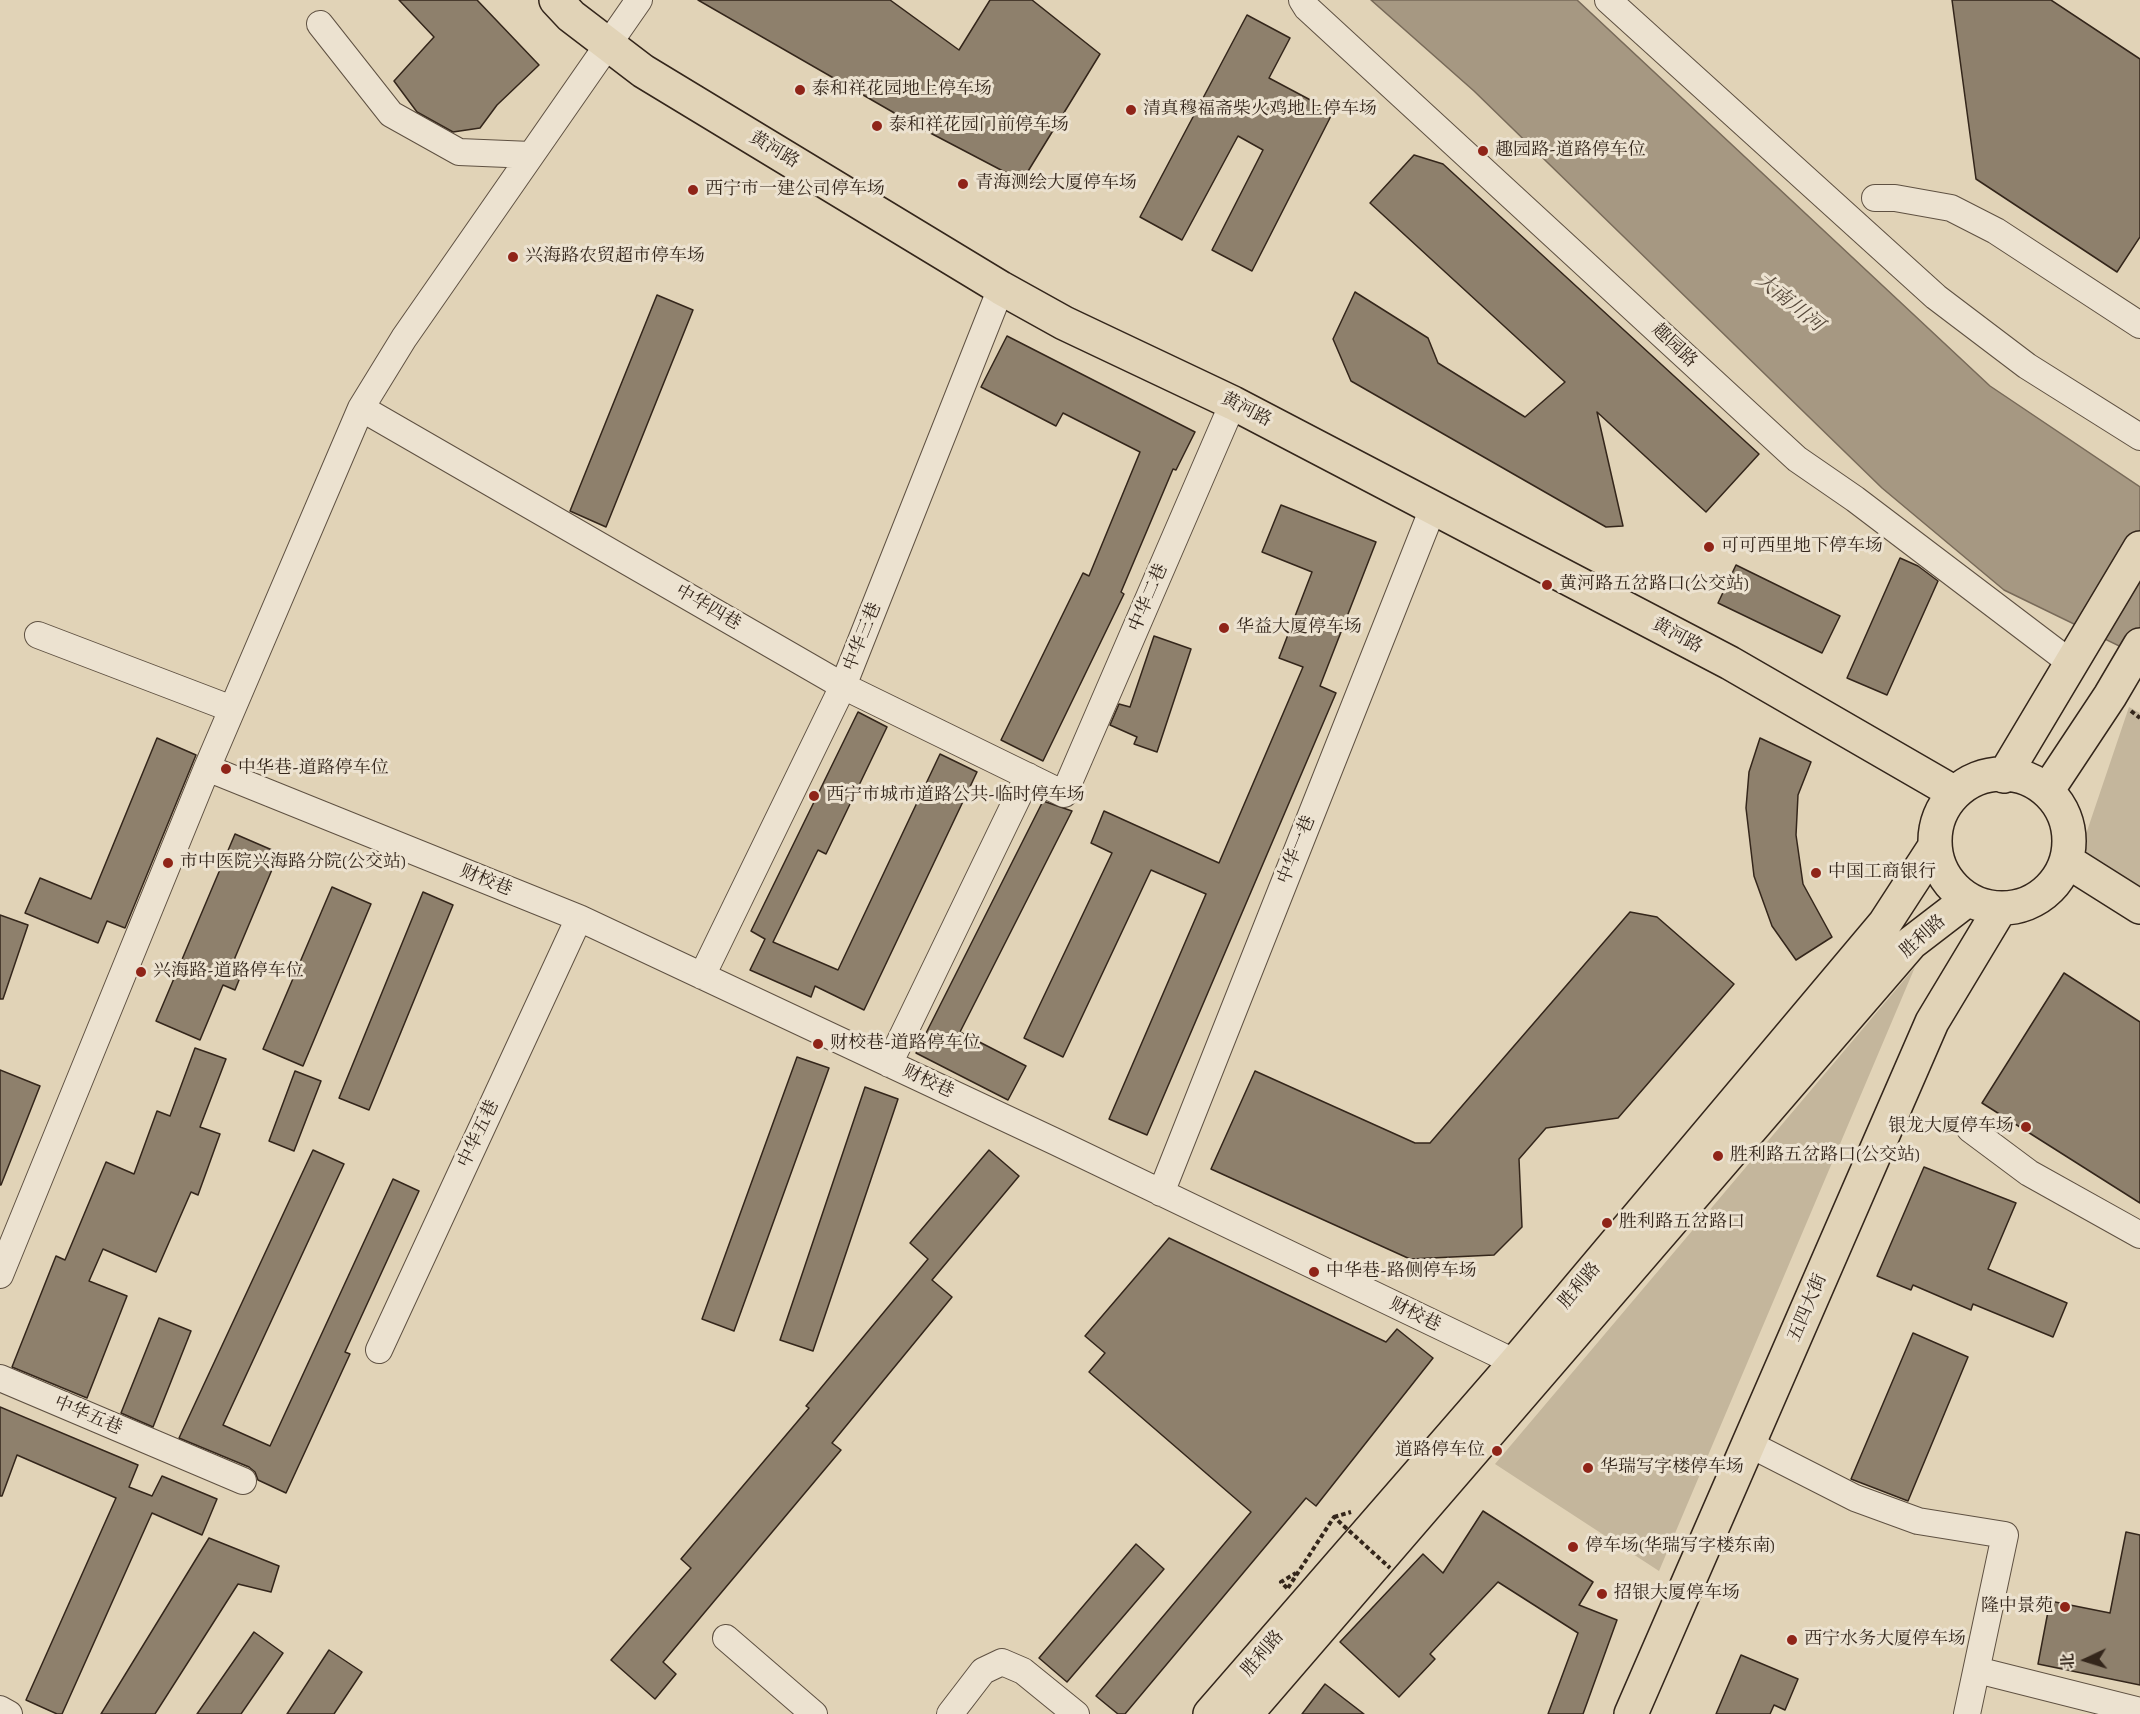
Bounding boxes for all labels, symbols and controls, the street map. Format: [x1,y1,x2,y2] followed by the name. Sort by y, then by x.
[812,79,992,101] place label: 泰和祥花园地上停车场
[793,83,807,97] marker: 泰和祥花园地上停车场
[1143,99,1377,121] place label: 清真穆福斋柴火鸡地上停车场
[1124,103,1138,117] marker: 清真穆福斋柴火鸡地上停车场
[889,115,1069,137] place label: 泰和祥花园门前停车场
[870,119,884,133] marker: 泰和祥花园门前停车场
[745,127,803,173] street label: 黄河路
[1495,140,1646,162] place label: 趣园路-道路停车位
[1476,144,1490,158] marker: 趣园路-道路停车位
[975,173,1137,195] place label: 青海测绘大厦停车场
[956,177,970,191] marker: 青海测绘大厦停车场
[705,179,885,201] place label: 西宁市一建公司停车场
[686,183,700,197] marker: 西宁市一建公司停车场
[525,246,705,268] place label: 兴海路农贸超市停车场
[506,250,520,264] marker: 兴海路农贸超市停车场
[1750,269,1828,337] water label: 大南川河
[1647,320,1701,372] street label: 趣园路
[1217,388,1275,432] street label: 黄河路
[1721,536,1883,558] place label: 可可西里地下停车场
[1702,540,1716,554] marker: 可可西里地下停车场
[1125,561,1173,635] street label: 中华二巷
[1559,574,1749,596] place label: 黄河路五岔路口(公交站)
[1540,578,1554,592] marker: 黄河路五岔路口(公交站)
[671,581,745,635] street label: 中华四巷
[840,600,886,674] street label: 中华三巷
[1648,614,1706,658] street label: 黄河路
[1236,617,1362,639] place label: 华益大厦停车场
[1217,621,1231,635] marker: 华益大厦停车场
[238,758,389,780] place label: 中华巷-道路停车位
[219,762,233,776] marker: 中华巷-道路停车位
[826,785,1085,807] place label: 西宁市城市道路公共-临时停车场
[807,789,821,803] marker: 西宁市城市道路公共-临时停车场
[1274,813,1320,887] street label: 中华一巷
[180,852,406,874] place label: 市中医院兴海路分院(公交站)
[161,856,175,870] marker: 市中医院兴海路分院(公交站)
[457,861,515,901] street label: 财校巷
[1828,862,1936,884] place label: 中国工商银行
[1809,866,1823,880] marker: 中国工商银行
[1896,911,1950,963] street label: 胜利路
[153,961,304,983] place label: 兴海路-道路停车位
[134,965,148,979] marker: 兴海路-道路停车位
[830,1033,981,1055] place label: 财校巷-道路停车位
[811,1037,825,1051] marker: 财校巷-道路停车位
[899,1061,957,1103] street label: 财校巷
[454,1097,504,1171] street label: 中华五巷
[1888,1116,2014,1138] place label: 银龙大厦停车场
[2019,1120,2033,1134] marker: 银龙大厦停车场
[1730,1145,1920,1167] place label: 胜利路五岔路口(公交站)
[1711,1149,1725,1163] marker: 胜利路五岔路口(公交站)
[1619,1212,1745,1234] place label: 胜利路五岔路口
[1600,1216,1614,1230] marker: 胜利路五岔路口
[1554,1258,1606,1314] street label: 胜利路
[1326,1261,1477,1283] place label: 中华巷-路侧停车场
[1307,1265,1321,1279] marker: 中华巷-路侧停车场
[1784,1271,1832,1345] street label: 五四大街
[1386,1293,1444,1337] street label: 财校巷
[51,1392,125,1440] street label: 中华五巷
[1395,1440,1485,1462] place label: 道路停车位
[1490,1444,1504,1458] marker: 道路停车位
[1600,1457,1744,1479] place label: 华瑞写字楼停车场
[1581,1461,1595,1475] marker: 华瑞写字楼停车场
[1585,1536,1775,1558] place label: 停车场(华瑞写字楼东南)
[1566,1540,1580,1554] marker: 停车场(华瑞写字楼东南)
[1614,1583,1740,1605] place label: 招银大厦停车场
[1595,1587,1609,1601] marker: 招银大厦停车场
[1981,1596,2053,1618] place label: 隆中景苑
[2058,1600,2072,1614] marker: 隆中景苑
[1237,1627,1289,1681] street label: 胜利路
[1804,1629,1966,1651] place label: 西宁水务大厦停车场
[2056,1630,2116,1690] north arrow
[1785,1633,1799,1647] marker: 西宁水务大厦停车场
[2057,1653,2080,1670] text: 北

